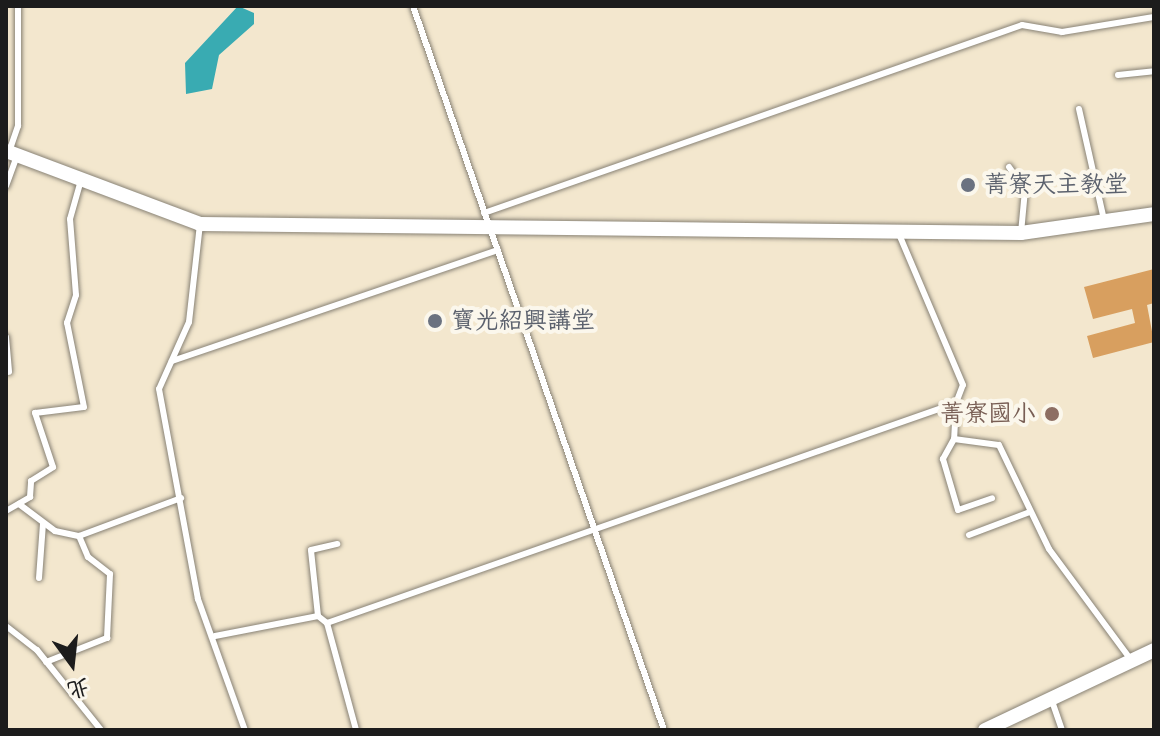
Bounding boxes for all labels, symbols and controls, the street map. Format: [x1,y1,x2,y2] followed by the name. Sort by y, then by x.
[984,171,1128,199] place label: 菁寮天主教堂
[959,176,977,194] marker: 菁寮天主教堂
[451,307,595,335] place label: 寶光紹興講堂
[426,312,444,330] marker: 寶光紹興講堂
[940,400,1036,428] place label: 菁寮國小
[1043,405,1061,423] marker: 菁寮國小
[32,624,112,704] north arrow
[64,672,92,704] text: 北

